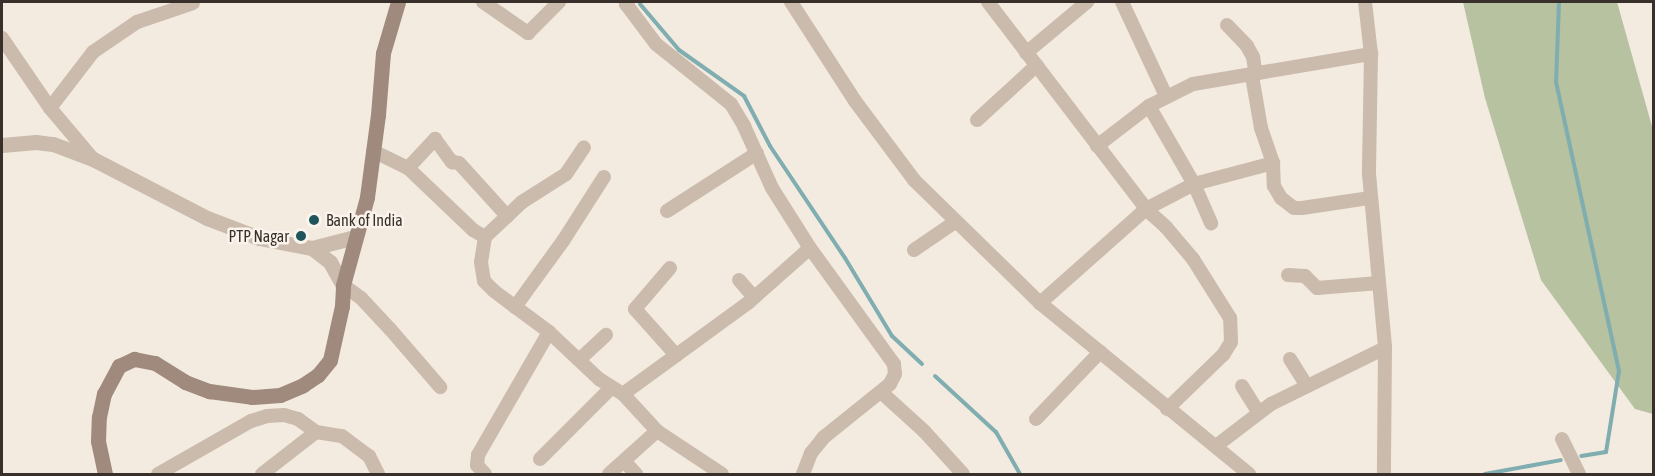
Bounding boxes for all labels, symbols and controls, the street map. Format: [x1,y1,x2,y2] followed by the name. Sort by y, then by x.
[326,210,403,230] place label: Bank of India
[307,213,321,227] marker: Bank of India
[229,226,289,246] place label: PTP Nagar
[294,229,308,243] marker: PTP Nagar

